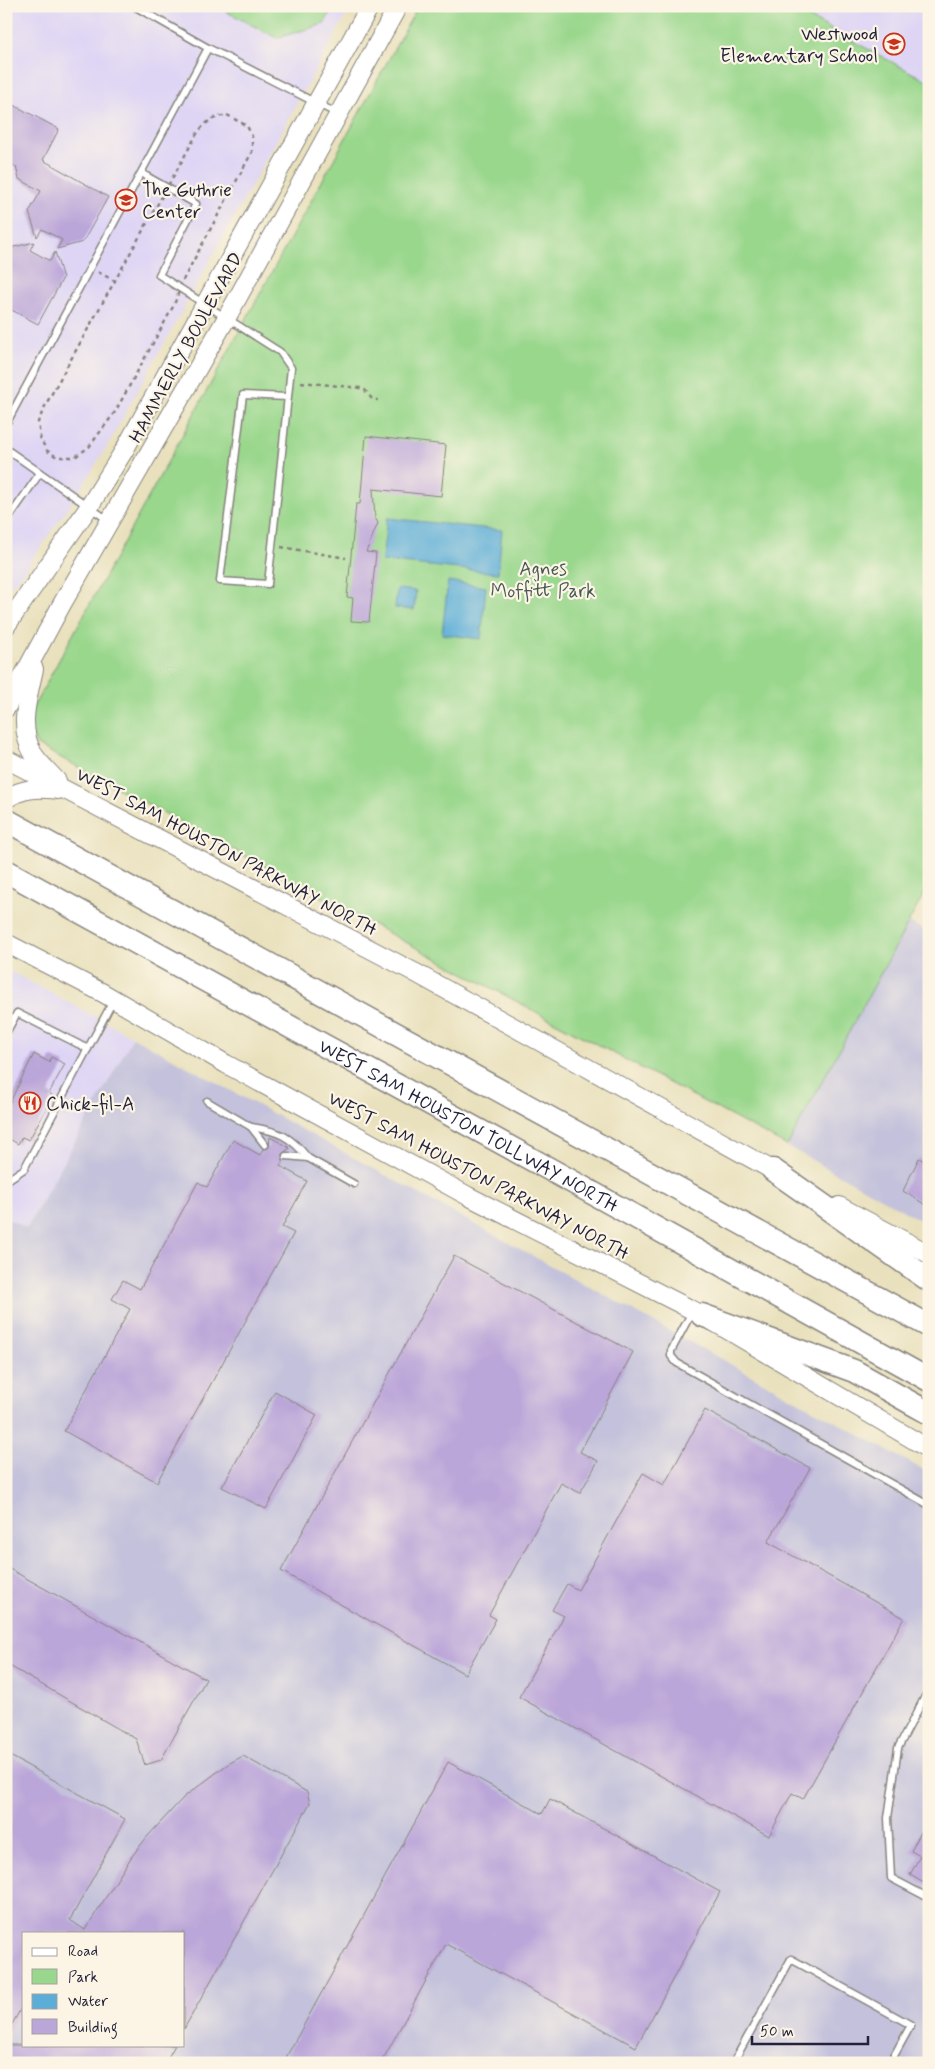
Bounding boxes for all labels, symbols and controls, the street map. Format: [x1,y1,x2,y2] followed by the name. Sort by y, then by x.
[720,22,878,69] place label: Westwood Elementary School
[882,32,906,56] school or university icon: Westwood Elementary School
[142,178,232,225] place label: The Guthrie Center
[114,188,138,212] school or university icon: The Guthrie Center
[123,248,249,448] street label: HAMMERLY BOULEVARD
[491,557,595,604] park label: Agnes Moffitt Park
[72,762,381,943] street label: WEST SAM HOUSTON PARKWAY NORTH
[314,1034,622,1219] street label: WEST SAM HOUSTON TOLLWAY NORTH
[324,1086,633,1267] street label: WEST SAM HOUSTON PARKWAY NORTH
[18,1091,42,1115] restaurant icon: Chick-fil-A
[46,1092,134,1117] place label: Chick-fil-A
[22,1932,185,2046] legend
[68,1942,98,1962] text: Road
[68,1968,98,1988] text: Park
[68,1992,108,2012] text: Water
[752,2014,869,2046] scale bar
[68,2018,118,2039] text: Building
[760,2022,794,2042] text: 50 m

